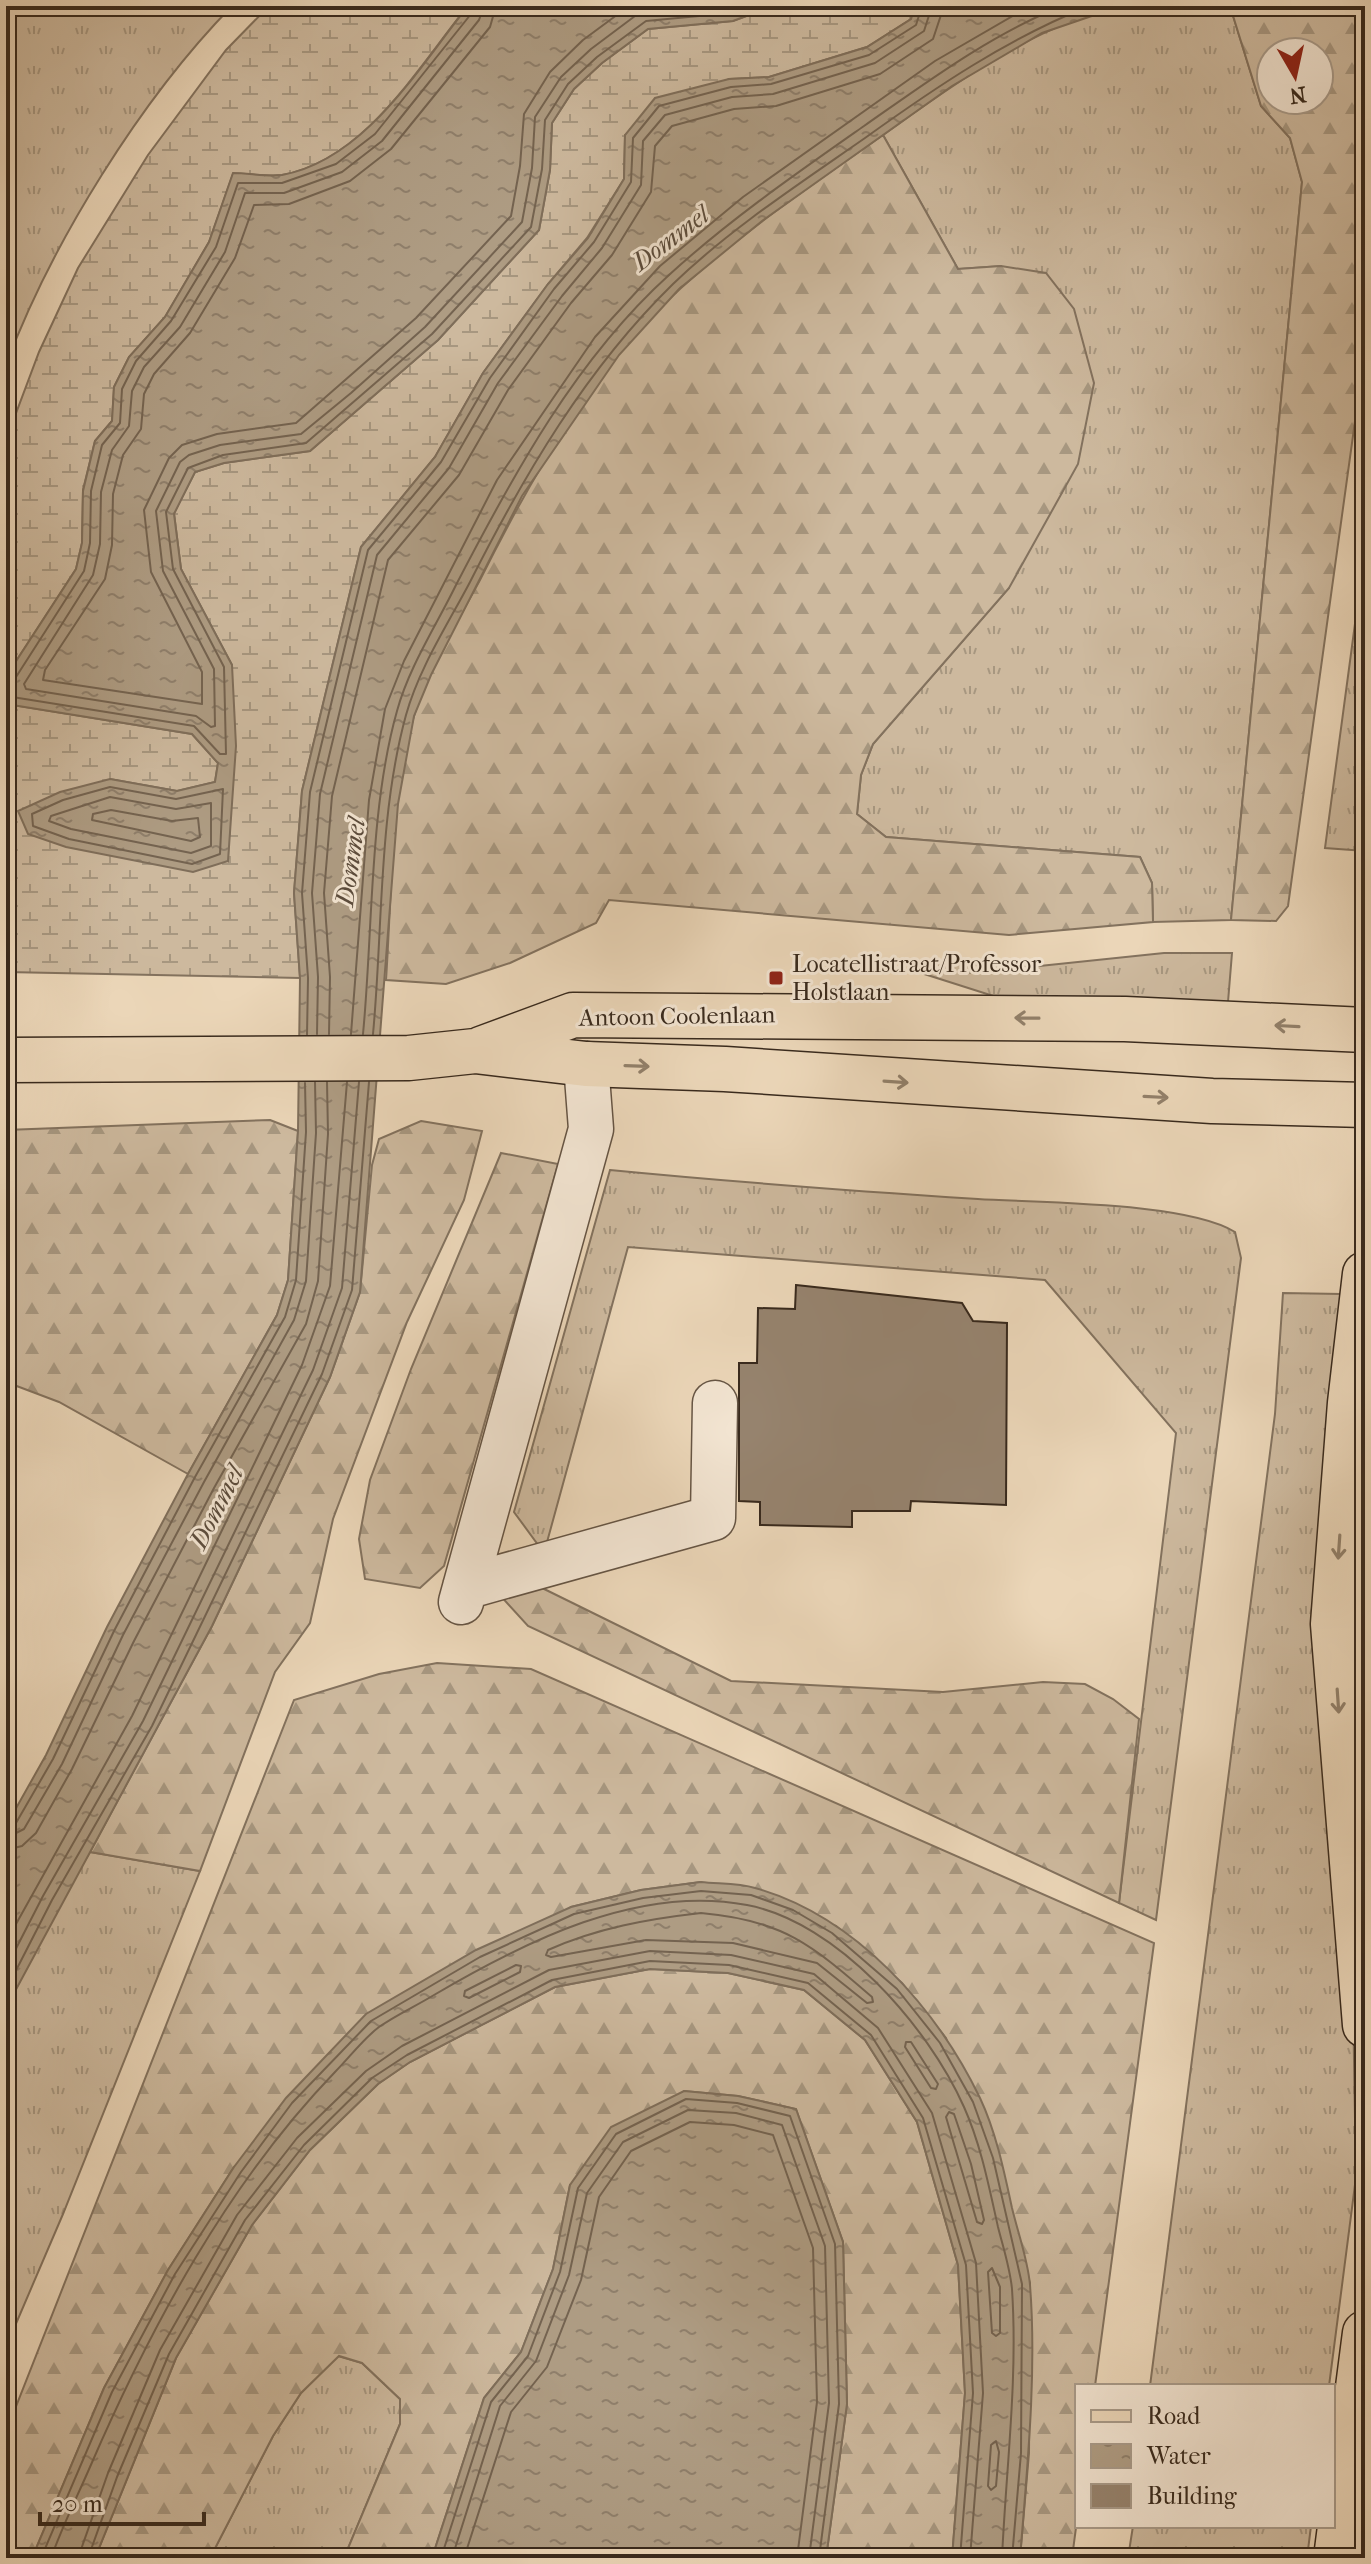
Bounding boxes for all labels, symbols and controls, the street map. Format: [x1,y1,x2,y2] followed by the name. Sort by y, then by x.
[1255,36,1335,116] north arrow
[1287,81,1308,109] text: N
[624,198,717,279] water label: Dommel
[329,814,372,910] water label: Dommel
[792,950,1042,1006] place label: Locatellistraat/Professor Holstlaan
[767,969,785,987] marker: Locatellistraat/Professor Holstlaan
[578,1000,776,1032] street label: Antoon Coolenlaan
[1014,1010,1041,1026] one-way arrow
[1274,1018,1301,1033] one-way arrow
[623,1059,650,1074] one-way arrow
[882,1075,909,1090] one-way arrow
[1142,1090,1169,1105] one-way arrow
[182,1458,252,1555] water label: Dommel
[1331,1533,1346,1560] one-way arrow
[1331,1687,1346,1714] one-way arrow
[1075,2384,1335,2528] legend
[1147,2402,1201,2430] text: Road
[1146,2442,1211,2470] text: Water
[40,2476,204,2526] scale bar
[1147,2482,1238,2510] text: Building
[52,2490,103,2518] text: 20 m

